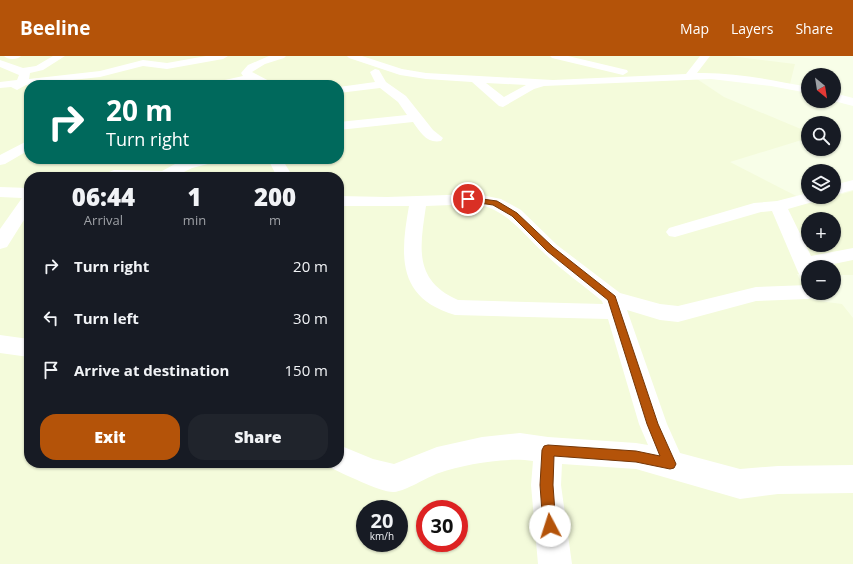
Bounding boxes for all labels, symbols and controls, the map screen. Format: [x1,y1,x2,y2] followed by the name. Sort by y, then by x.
[20,15,91,41] text: Beeline
[680,19,709,38] text: Map
[731,19,773,38] text: Layers
[795,19,833,38] text: Share
[801,68,841,108] north arrow
[801,68,841,300] map controls
[106,91,173,129] text: 20 m
[40,96,92,148] icon: right
[801,116,841,156] button: search
[106,127,189,151] text: Turn right
[801,164,841,204] button: layers
[72,180,135,213] text: 06:44
[187,180,202,213] text: 1
[254,180,296,213] text: 200
[451,182,485,216] pin
[457,188,479,210] icon: arrive
[84,211,123,229] text: Arrival
[183,211,206,229] text: min
[269,211,281,229] text: m
[801,212,841,252] button: +
[40,255,62,277] icon: right
[74,256,149,276] text: Turn right
[293,256,328,276] text: 20 m
[801,260,841,300] button: −
[40,307,62,329] icon: left
[74,308,139,328] text: Turn left
[293,308,328,328] text: 30 m
[40,359,62,381] icon: arrive
[74,360,229,380] text: Arrive at destination
[284,360,328,380] text: 150 m
[40,414,180,460] button: Exit
[188,414,328,460] button: Share
[416,500,468,552] speed limit sign: 30
[529,505,571,547] position arrow
[371,507,393,534] text: 20
[370,529,394,543] text: km/h

